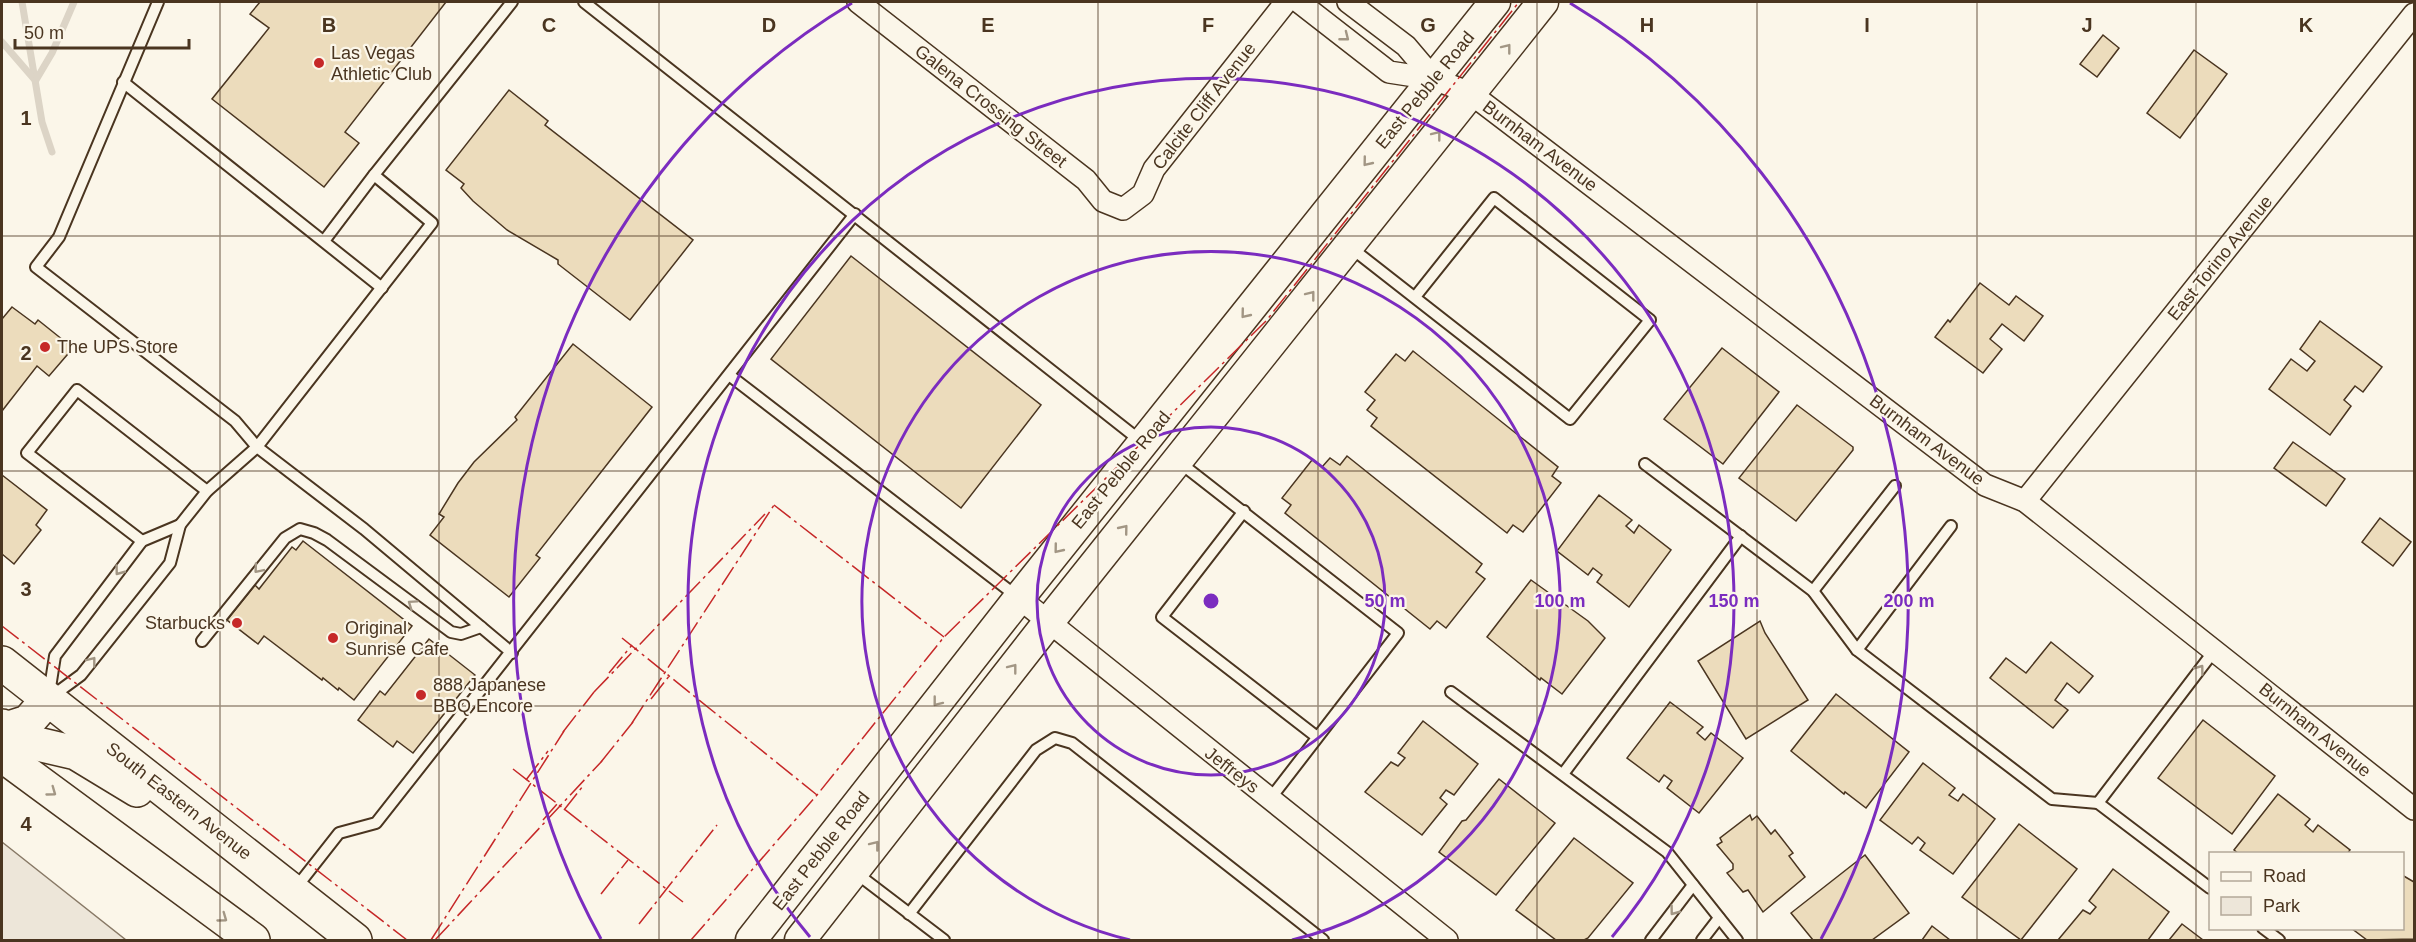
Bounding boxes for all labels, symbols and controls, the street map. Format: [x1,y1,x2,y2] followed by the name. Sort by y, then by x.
[15,12,189,50] scale bar
[322,14,336,36] text: B
[542,14,556,36] text: C
[762,14,776,36] text: D
[981,14,995,36] text: E
[1202,14,1214,36] text: F
[1420,14,1436,36] text: G
[1640,14,1654,36] text: H
[1864,14,1870,36] text: I
[2081,14,2093,36] text: J
[2299,14,2314,36] text: K
[24,23,64,43] text: 50 m
[1372,27,1478,153] street label: East Pebble Road
[1338,30,1349,41] one-way arrow
[1148,39,1260,173] street label: Calcite Cliff Avenue
[911,41,1071,171] street label: Galena Crossing Street
[331,43,432,84] place label: Las Vegas Athletic Club
[1499,43,1510,54] one-way arrow
[312,56,326,70] marker: Las Vegas Athletic Club
[1479,97,1601,195] street label: Burnham Avenue
[20,107,32,129] text: 1
[1430,131,1441,142] one-way arrow
[1363,155,1374,166] one-way arrow
[2164,192,2276,324] street label: East Torino Avenue
[1303,290,1314,301] one-way arrow
[1242,308,1253,319] one-way arrow
[57,337,178,357] place label: The UPS Store
[38,340,52,354] marker: The UPS Store
[20,342,32,364] text: 2
[1866,391,1988,489] street label: Burnham Avenue
[1068,407,1174,533] street label: East Pebble Road
[1117,525,1128,536] one-way arrow
[1054,542,1065,553] one-way arrow
[254,562,265,573] one-way arrow
[115,565,126,576] one-way arrow
[20,578,32,600] text: 3
[1201,591,1221,611] centre of rings
[1364,591,1406,611] text: 50 m
[1534,591,1586,611] text: 100 m
[1708,591,1760,611] text: 150 m
[1883,591,1935,611] text: 200 m
[407,600,418,611] one-way arrow
[145,613,225,633] place label: Starbucks
[230,616,244,630] marker: Starbucks
[345,618,449,659] place label: Original Sunrise Cafe
[326,631,340,645] marker: Original Sunrise Cafe
[85,657,96,668] one-way arrow
[1005,664,1016,675] one-way arrow
[2193,665,2204,676] one-way arrow
[433,675,546,716] place label: 888 Japanese BBQ Encore
[2255,679,2375,781] street label: Burnham Avenue
[414,688,428,702] marker: 888 Japanese BBQ Encore
[934,695,945,706] one-way arrow
[102,738,256,864] street label: South Eastern Avenue
[1201,743,1263,797] street label: Jeffreys
[46,785,57,796] one-way arrow
[768,788,874,914] street label: East Pebble Road
[20,813,32,835] text: 4
[867,841,878,852] one-way arrow
[2209,852,2404,930] legend
[2263,866,2306,886] text: Road
[2263,896,2301,916] text: Park
[1670,904,1681,915] one-way arrow
[217,911,228,922] one-way arrow

